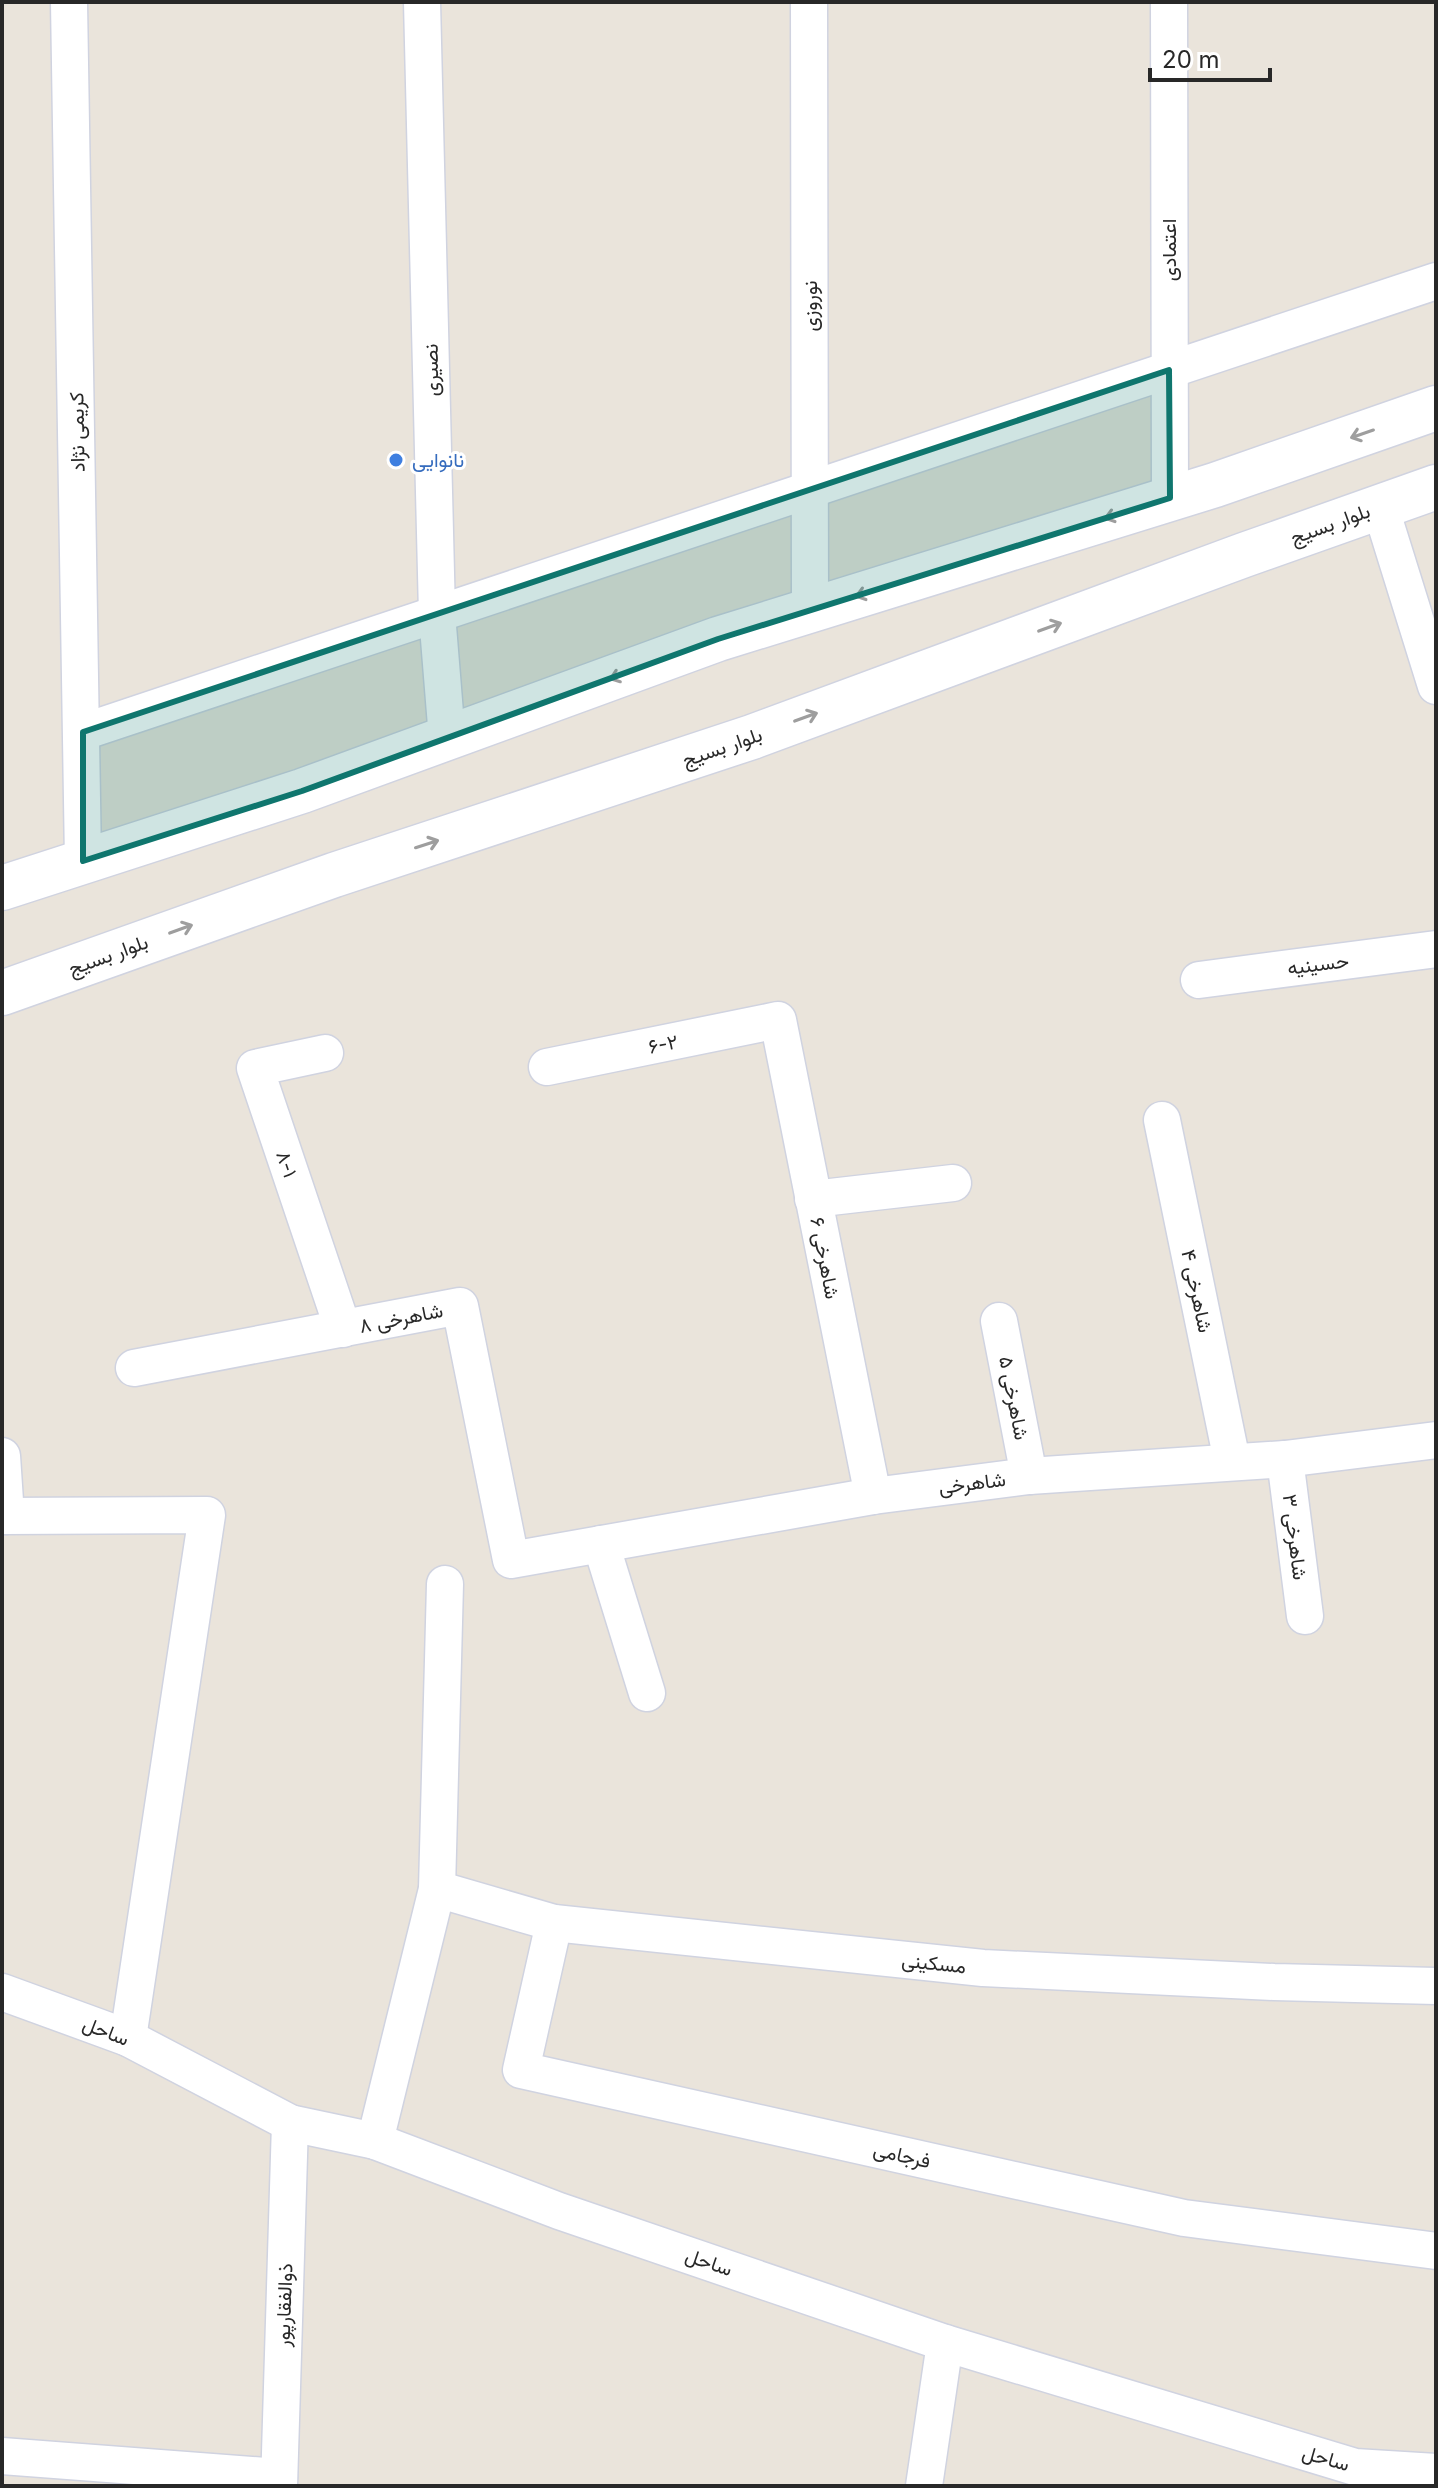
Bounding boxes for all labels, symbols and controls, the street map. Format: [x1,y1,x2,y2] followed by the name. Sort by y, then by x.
[1150,32,1270,82] scale bar
[1162,45,1220,74] text: 20 m
[1157,219,1181,281] street label: اعتمادی
[798,281,823,332] street label: نوروزی
[419,343,444,397] street label: نصیری
[64,392,91,472] street label: کریمی نژاد
[1350,427,1375,442] one-way arrow
[412,448,464,473] place label: نانوایی
[387,451,405,469] marker: نانوایی
[1287,499,1374,551] street label: بلوار بسیج
[1103,508,1129,523] one-way arrow
[855,586,881,601] one-way arrow
[1037,619,1062,633] one-way arrow
[609,669,634,683] one-way arrow
[793,709,818,724] one-way arrow
[679,722,766,774] street label: بلوار بسیج
[413,836,439,851] one-way arrow
[168,921,193,936] one-way arrow
[65,930,152,982] street label: بلوار بسیج
[1286,948,1350,980] street label: حسینیه
[646,1029,680,1059] street label: ۶-۲
[271,1147,303,1181] street label: ۸-۱
[804,1215,845,1301] street label: شاهرخی ۶
[1175,1247,1218,1335] street label: شاهرخی ۴
[357,1298,445,1339] street label: شاهرخی ۸
[993,1354,1034,1442] street label: شاهرخی ۵
[937,1467,1007,1500] street label: شاهرخی
[1277,1493,1312,1581] street label: شاهرخی ۳
[901,1948,967,1978] street label: مسکینی
[79,2011,133,2051] street label: ساحل
[871,2137,933,2174] street label: فرجامی
[682,2243,736,2281] street label: ساحل
[271,2263,299,2348] street label: ذوالفقارپور
[1300,2440,1352,2476] street label: ساحل

